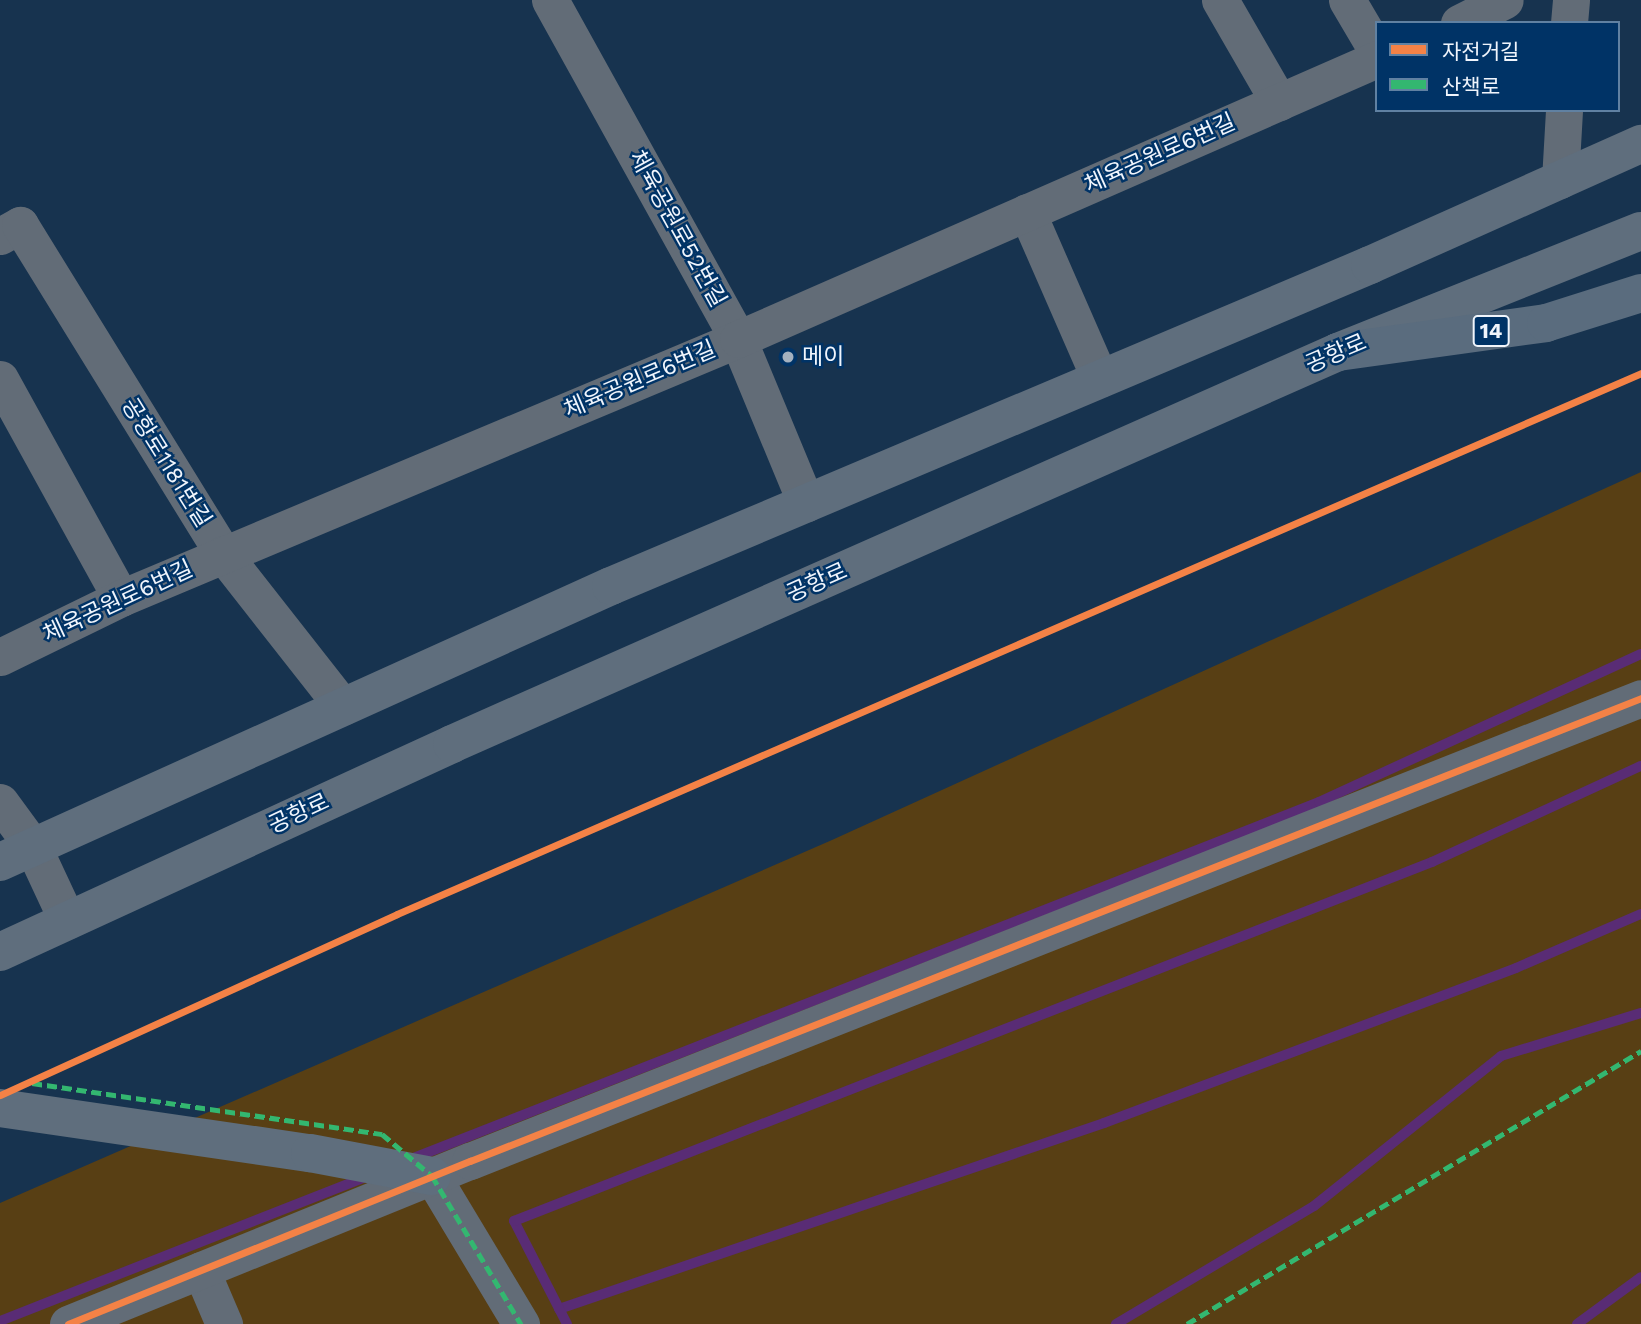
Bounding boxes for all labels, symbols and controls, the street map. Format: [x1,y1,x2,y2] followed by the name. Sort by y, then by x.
[1375,21,1620,112] legend
[1442,39,1519,64] text: 자전거길
[1442,74,1500,99] text: 산책로
[1080,108,1240,200] street label: 체육공원로6번길
[623,146,731,312] street label: 체육공원로52번길
[1472,314,1510,348] road number: 14
[1301,329,1371,379] street label: 공항로
[560,336,720,424] street label: 체육공원로6번길
[802,343,844,371] place label: 메이
[780,349,796,365] marker: 메이
[115,393,217,533] street label: 공항로1181번길
[39,555,197,649] street label: 체육공원로6번길
[782,557,852,609] street label: 공항로
[264,788,334,840] street label: 공항로

